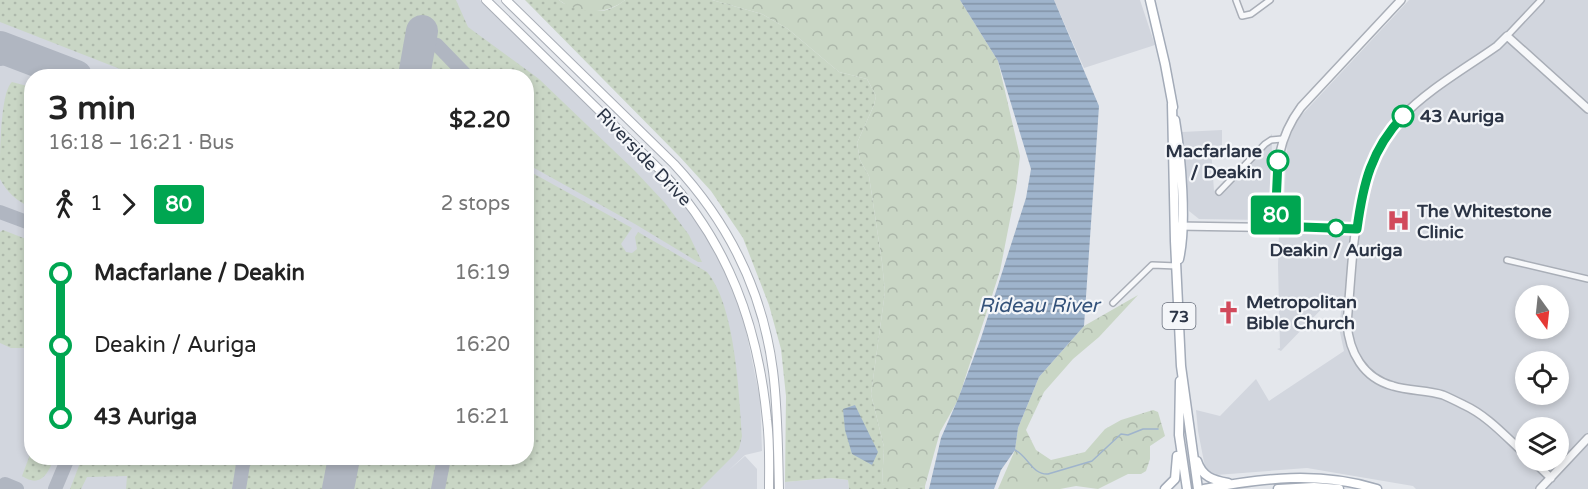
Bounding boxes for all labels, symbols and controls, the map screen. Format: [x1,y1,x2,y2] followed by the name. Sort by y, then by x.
[48,89,136,128] text: 3 min
[592,104,696,210] street label: Riverside Drive
[1392,105,1414,127] marker: 43 Auriga
[1420,105,1504,127] place label: 43 Auriga
[449,107,510,133] text: $2.20
[48,131,234,155] text: 16:18 – 16:21 · Bus
[1166,140,1262,183] place label: Macfarlane / Deakin
[1267,150,1289,172] marker: Macfarlane / Deakin
[48,188,81,221] icon: walk
[112,188,145,221] icon: forward
[90,192,103,216] text: 1
[166,192,192,217] text: 80
[441,192,510,216] text: 2 stops
[1249,196,1303,234] line badge: 80
[1416,200,1552,243] place label: The Whitestone Clinic
[1263,203,1289,228] text: 80
[1386,208,1412,234] hospital icon: The Whitestone Clinic
[1327,219,1345,237] marker: Deakin / Auriga
[1269,239,1403,261] place label: Deakin / Auriga
[94,260,305,286] text: Macfarlane / Deakin
[455,261,510,285] text: 16:19
[1515,285,1569,339] north arrow
[1515,285,1569,471] map controls
[1246,291,1357,334] place label: Metropolitan Bible Church
[979,294,1102,318] water label: Rideau River
[1215,299,1241,325] church icon: Metropolitan Bible Church
[1162,303,1196,329] road number: 73
[94,332,257,358] text: Deakin / Auriga
[455,333,510,357] text: 16:20
[1515,351,1569,405] button: locate
[94,404,197,430] text: 43 Auriga
[455,405,510,429] text: 16:21
[1515,417,1569,471] button: layers

